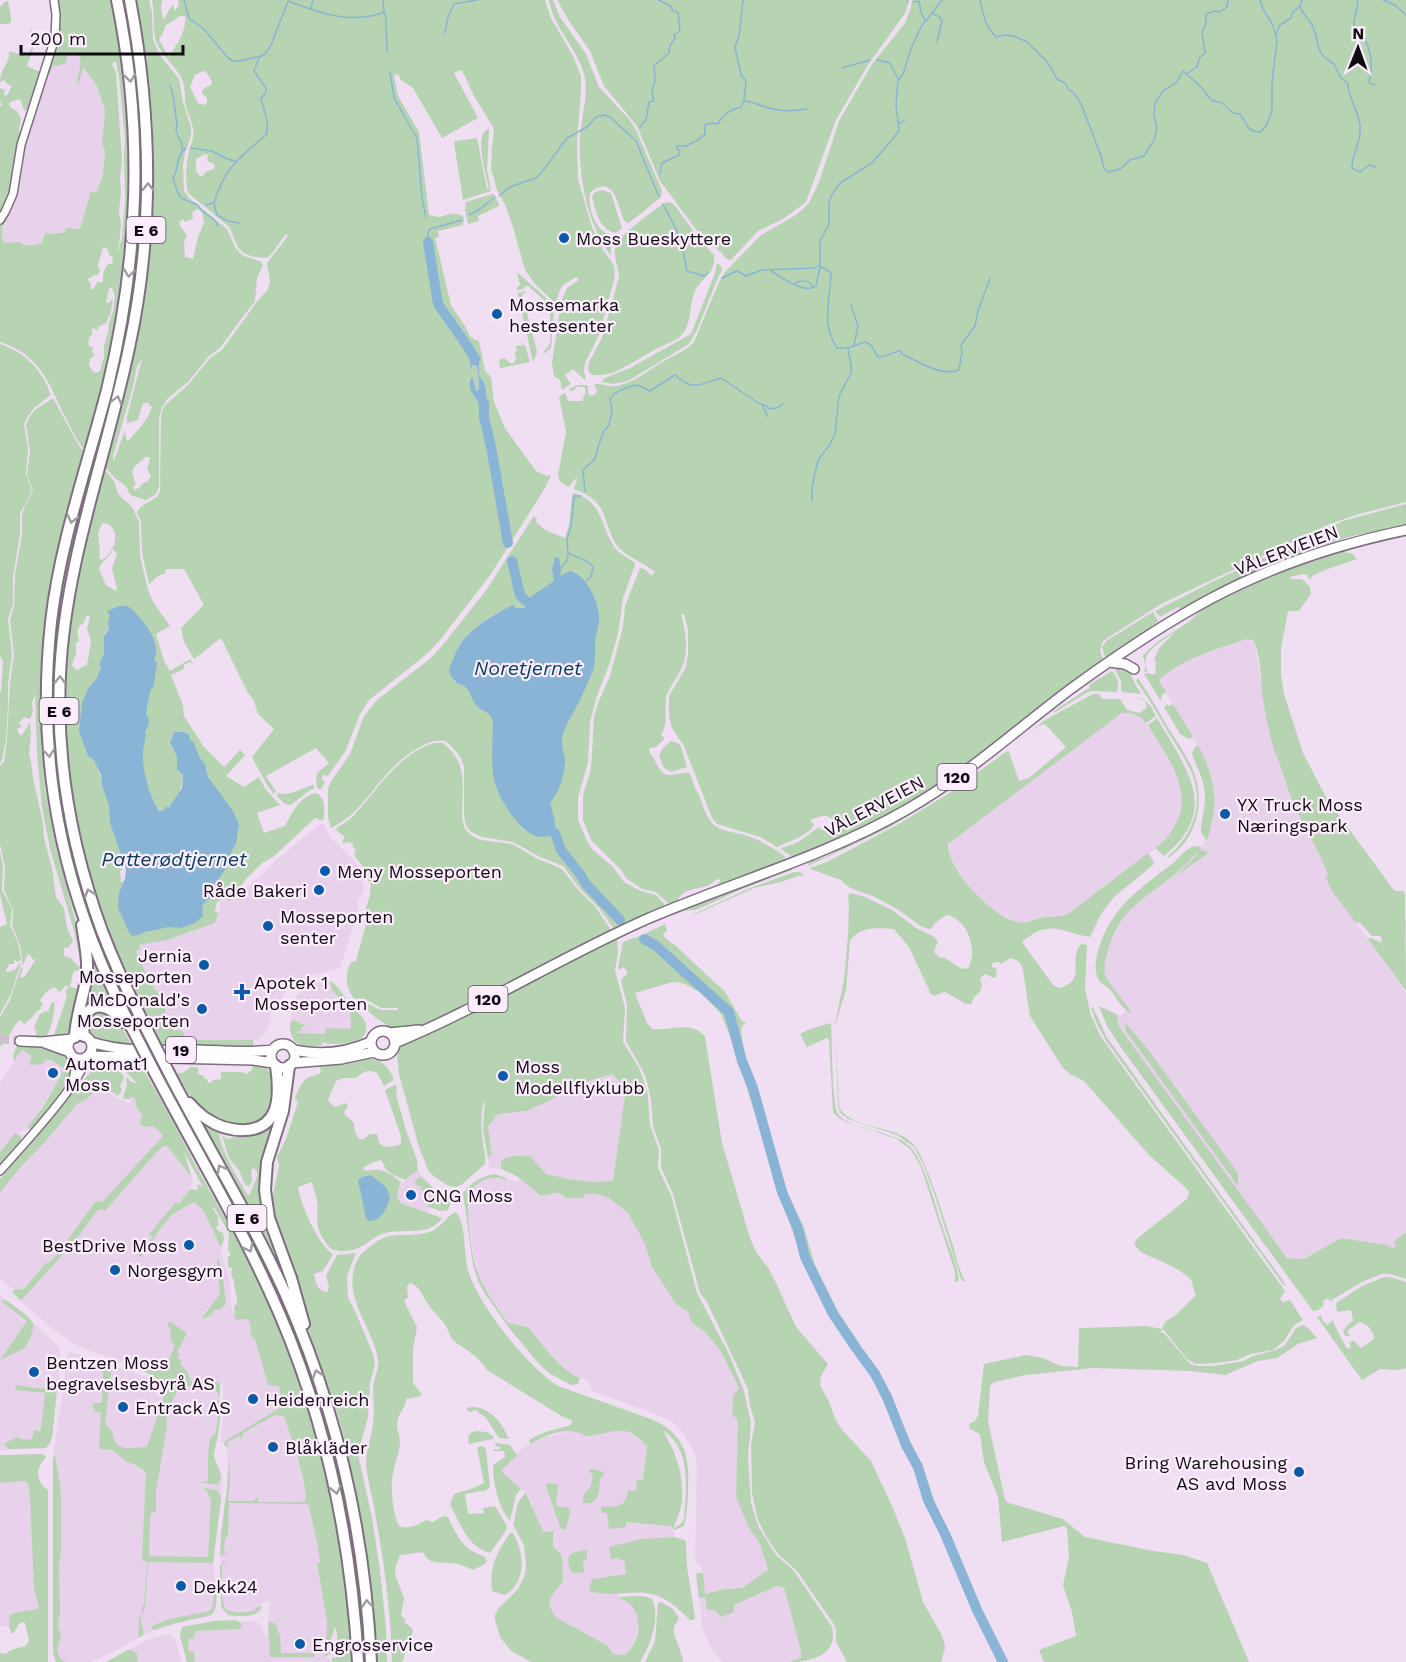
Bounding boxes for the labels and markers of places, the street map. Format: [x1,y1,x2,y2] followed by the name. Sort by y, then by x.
[576,228,731,249] place label: Moss Bueskyttere
[557,231,571,245] marker: Moss Bueskyttere
[509,294,619,336] place label: Mossemarka hestesenter
[490,307,504,321] marker: Mossemarka hestesenter
[1237,794,1363,836] place label: YX Truck Moss Næringspark
[1218,807,1232,821] marker: YX Truck Moss Næringspark
[337,861,502,882] place label: Meny Mosseporten
[318,864,332,878] marker: Meny Mosseporten
[203,880,307,901] place label: Råde Bakeri
[312,883,326,897] marker: Råde Bakeri
[280,906,393,948] place label: Mosseporten senter
[261,919,275,933] marker: Mosseporten senter
[79,945,192,987] place label: Jernia Mosseporten
[197,958,211,972] marker: Jernia Mosseporten
[254,972,367,1014] place label: Apotek 1 Mosseporten
[235,985,249,999] marker: Apotek 1 Mosseporten
[77,989,190,1031] place label: McDonald's Mosseporten
[195,1002,209,1016] marker: McDonald's Mosseporten
[65,1053,148,1095] place label: Automat1 Moss
[515,1056,645,1098] place label: Moss Modellflyklubb
[46,1066,60,1080] marker: Automat1 Moss
[496,1069,510,1083] marker: Moss Modellflyklubb
[423,1185,513,1206] place label: CNG Moss
[404,1188,418,1202] marker: CNG Moss
[42,1235,177,1256] place label: BestDrive Moss
[182,1238,196,1252] marker: BestDrive Moss
[127,1260,223,1281] place label: Norgesgym
[108,1263,122,1277] marker: Norgesgym
[46,1352,215,1394] place label: Bentzen Moss begravelsesbyrå AS
[27,1365,41,1379] marker: Bentzen Moss begravelsesbyrå AS
[265,1389,370,1410] place label: Heidenreich
[246,1392,260,1406] marker: Heidenreich
[135,1397,231,1418] place label: Entrack AS
[116,1400,130,1414] marker: Entrack AS
[285,1437,367,1458] place label: Blåkläder
[266,1440,280,1454] marker: Blåkläder
[1124,1452,1287,1494] place label: Bring Warehousing AS avd Moss
[1292,1465,1306,1479] marker: Bring Warehousing AS avd Moss
[193,1576,258,1597] place label: Dekk24
[174,1579,188,1593] marker: Dekk24
[312,1634,433,1655] place label: Engrosservice
[293,1637,307,1651] marker: Engrosservice

